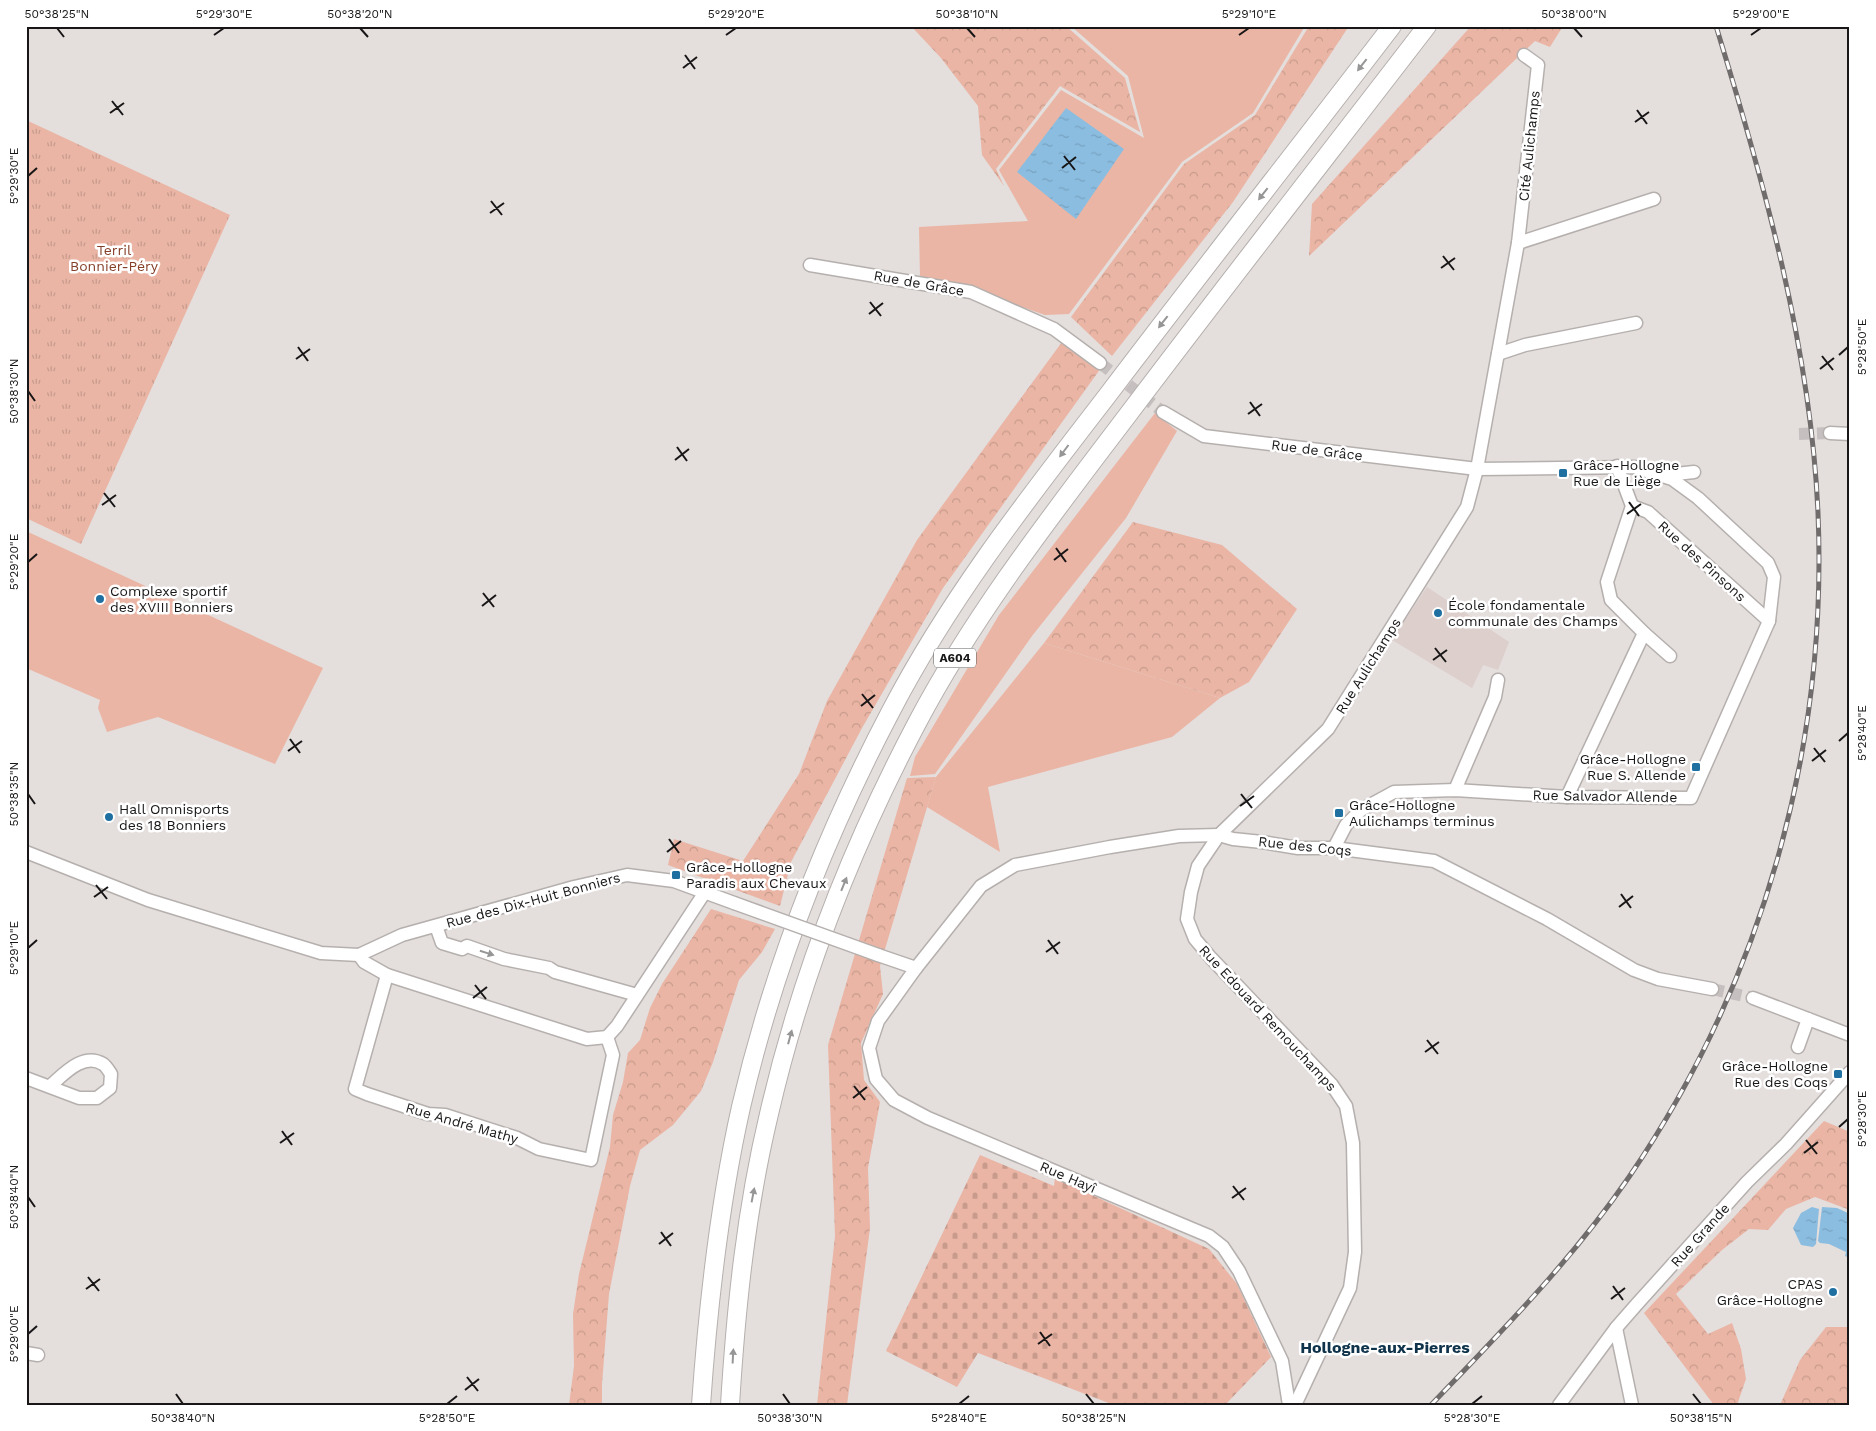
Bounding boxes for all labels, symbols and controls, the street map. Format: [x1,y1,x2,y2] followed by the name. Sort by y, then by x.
[25,7,89,21] text: 50°38'25"N
[196,7,253,21] text: 5°29'30"E
[327,7,393,21] text: 50°38'20"N
[708,7,765,21] text: 5°29'20"E
[936,7,998,21] text: 50°38'10"N
[1222,7,1277,21] text: 5°29'10"E
[1541,7,1607,21] text: 50°38'00"N
[1732,7,1790,21] text: 5°29'00"E
[1357,58,1367,72] one-way arrow
[1515,90,1543,202] street label: Cité Aulichamps
[7,147,21,204] text: 5°29'30"E
[1257,187,1268,200] one-way arrow
[70,242,159,274] park label: Terril Bonnier-Péry
[872,267,966,299] street label: Rue de Grâce
[1158,315,1169,328] one-way arrow
[1855,318,1869,375] text: 5°28'50"E
[7,358,21,424] text: 50°38'30"N
[1270,436,1364,464] street label: Rue de Grâce
[1059,444,1070,457] one-way arrow
[1573,457,1679,489] place label: Grâce-Hollogne Rue de Liège
[1557,467,1569,479] marker: Grâce-Hollogne Rue de Liège
[1655,517,1749,605] street label: Rue des Pinsons
[7,533,21,590] text: 5°29'20"E
[110,583,233,615] place label: Complexe sportif des XVIII Bonniers
[94,593,106,605] marker: Complexe sportif des XVIII Bonniers
[1448,597,1618,629] place label: École fondamentale communale des Champs
[1432,607,1444,619] marker: École fondamentale communale des Champs
[1332,615,1404,717] street label: Rue Aulichamps
[934,648,976,668] road number: A604
[1855,705,1869,761] text: 5°28'40"E
[1580,751,1686,783] place label: Grâce-Hollogne Rue S. Allende
[1690,761,1702,773] marker: Grâce-Hollogne Rue S. Allende
[7,762,21,826] text: 50°38'35"N
[1533,787,1677,805] street label: Rue Salvador Allende
[1349,797,1495,829] place label: Grâce-Hollogne Aulichamps terminus
[119,801,229,833] place label: Hall Omnisports des 18 Bonniers
[1333,807,1345,819] marker: Grâce-Hollogne Aulichamps terminus
[103,811,115,823] marker: Hall Omnisports des 18 Bonniers
[1258,833,1352,859] street label: Rue des Coqs
[686,859,826,891] place label: Grâce-Hollogne Paradis aux Chevaux
[444,869,622,931] street label: Rue des Dix-Huit Bonniers
[670,869,682,881] marker: Grâce-Hollogne Paradis aux Chevaux
[840,876,848,891] one-way arrow
[7,920,21,975] text: 5°29'10"E
[1196,942,1340,1094] street label: Rue Edouard Remouchamps
[480,950,495,957] one-way arrow
[786,1029,794,1044] one-way arrow
[1722,1058,1828,1090] place label: Grâce-Hollogne Rue des Coqs
[1832,1068,1844,1080] marker: Grâce-Hollogne Rue des Coqs
[1855,1090,1869,1147] text: 5°28'30"E
[404,1099,521,1147] street label: Rue André Mathy
[1038,1158,1100,1196] street label: Rue Hayî
[7,1165,21,1229] text: 50°38'40"N
[749,1187,757,1203] one-way arrow
[1667,1200,1733,1270] street label: Rue Grande
[1717,1276,1823,1308] place label: CPAS Grâce-Hollogne
[1827,1286,1839,1298] marker: CPAS Grâce-Hollogne
[7,1305,21,1363] text: 5°29'00"E
[1300,1338,1470,1357] district label: Hollogne-aux-Pierres
[729,1348,737,1364] one-way arrow
[151,1411,215,1425] text: 50°38'40"N
[419,1411,476,1425] text: 5°28'50"E
[757,1411,823,1425] text: 50°38'30"N
[931,1411,987,1425] text: 5°28'40"E
[1062,1411,1126,1425] text: 50°38'25"N
[1444,1411,1501,1425] text: 5°28'30"E
[1670,1411,1732,1425] text: 50°38'15"N

